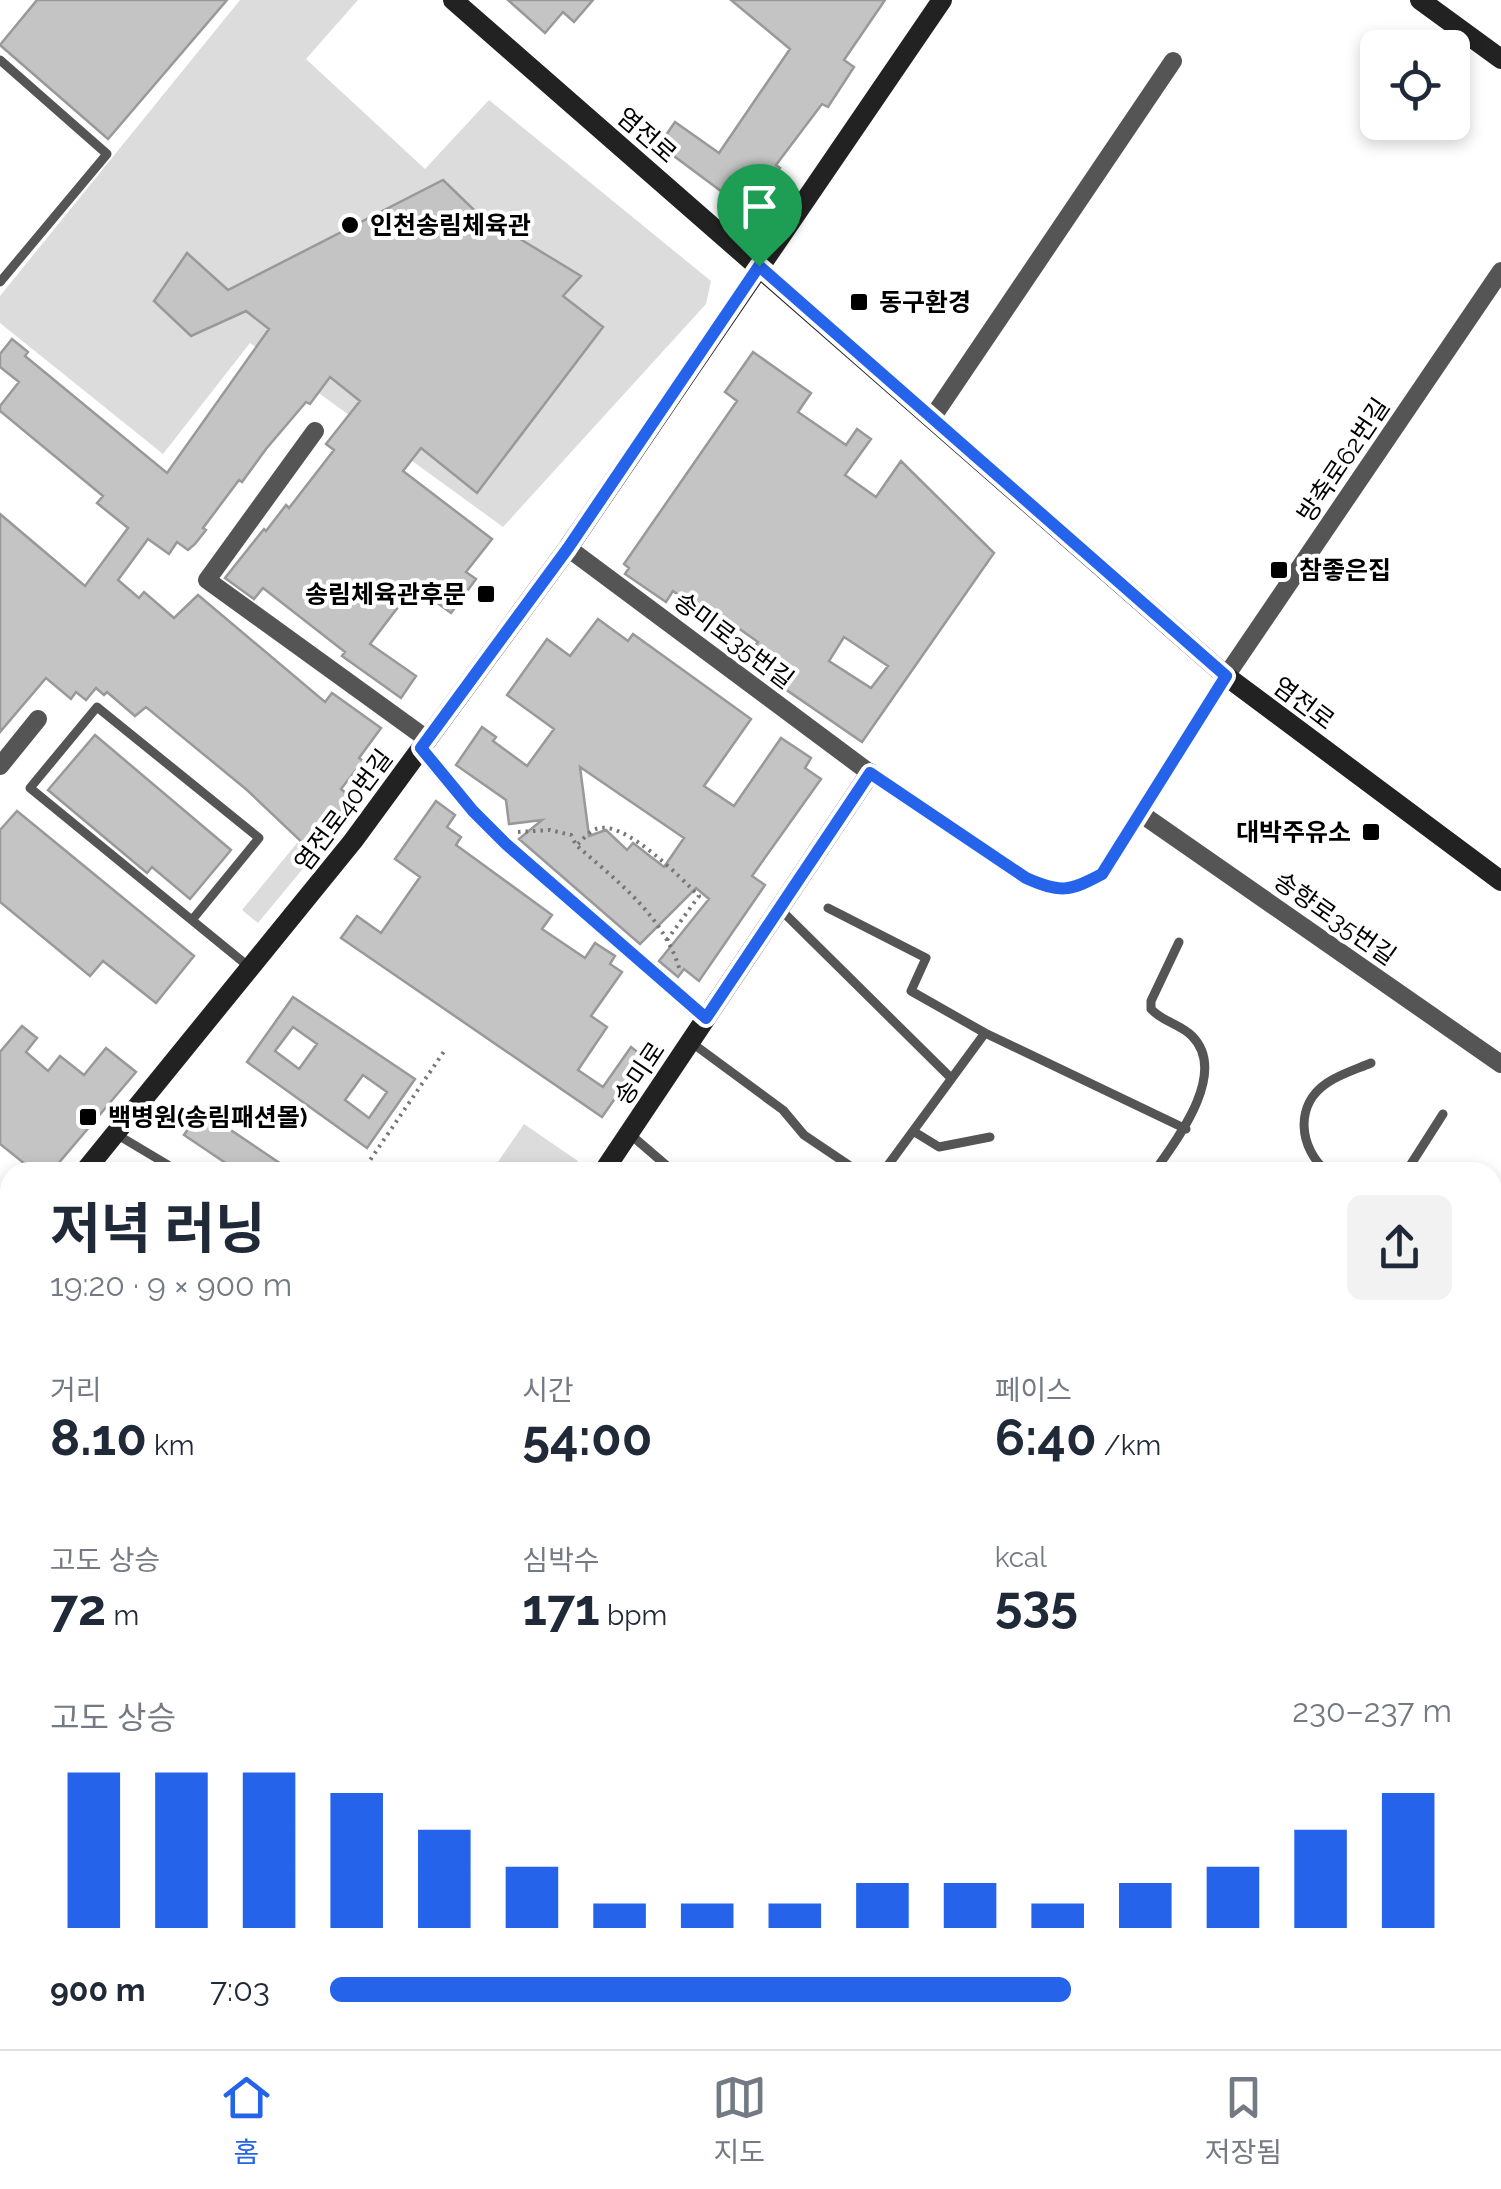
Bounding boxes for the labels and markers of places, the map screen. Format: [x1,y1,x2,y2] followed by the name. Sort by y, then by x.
[717,164,802,267] pin
[370,210,531,240] place label: 인천송림체육관
[339,214,361,236] marker: 인천송림체육관
[879,287,971,317] place label: 동구환경
[848,291,870,313] marker: 동구환경
[1299,555,1391,585] place label: 참좋은집
[1268,559,1290,581] marker: 참좋은집
[305,579,466,609] place label: 송림체육관후문
[475,583,497,605] marker: 송림체육관후문
[1236,817,1351,847] place label: 대박주유소
[1360,821,1382,843] marker: 대박주유소
[108,1102,307,1132] place label: 백병원(송림패션몰)
[77,1106,99,1128] marker: 백병원(송림패션몰)

